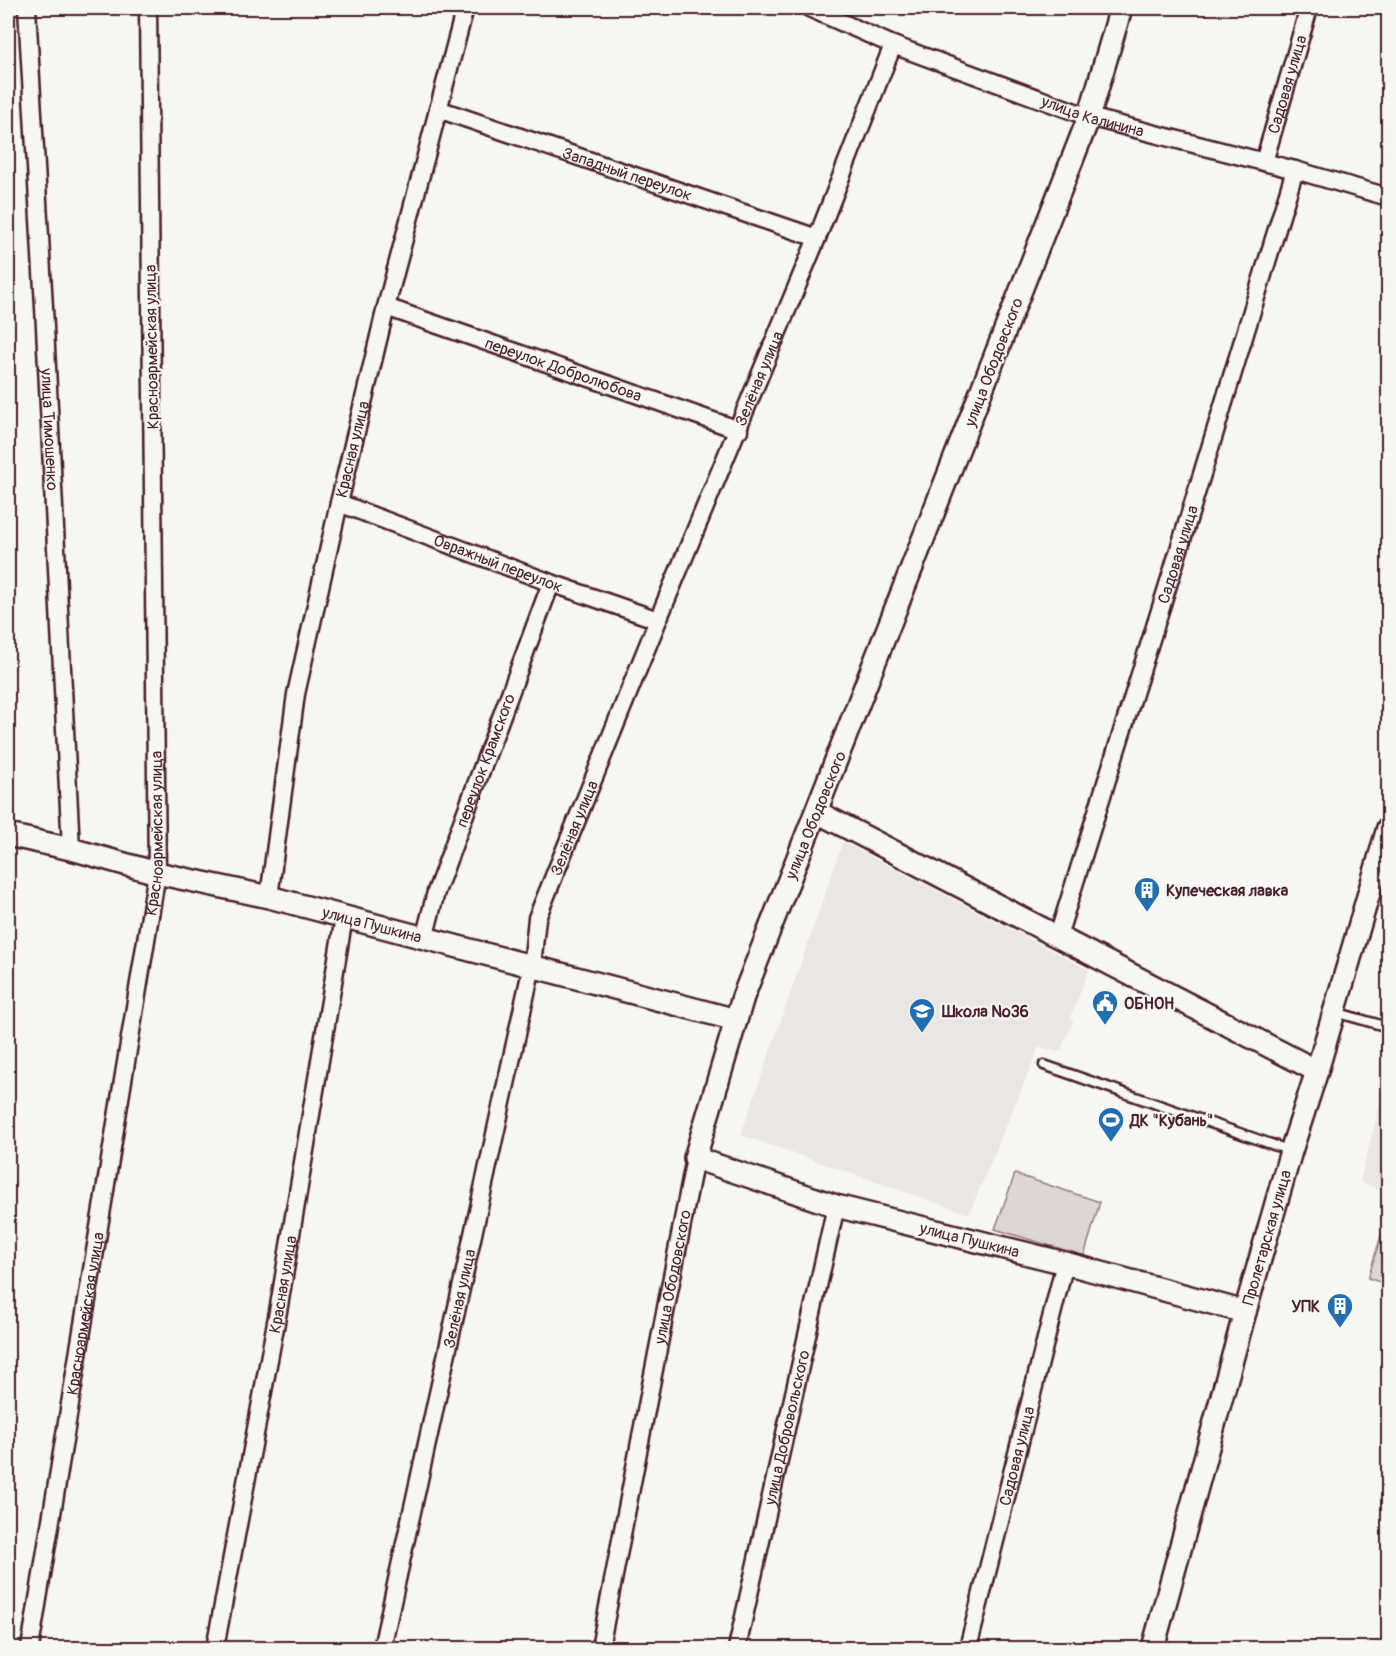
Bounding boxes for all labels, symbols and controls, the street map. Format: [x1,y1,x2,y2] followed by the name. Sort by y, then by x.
[1264,33,1312,136] street label: Садовая улица
[1038,91,1146,142] street label: улица Калинина
[560,143,694,206] street label: Западный переулок
[141,264,163,429] street label: Красноармейская улица
[960,295,1028,431] street label: улица Ободовского
[731,328,788,429] street label: Зелёная улица
[482,333,644,406] street label: переулок Добролюбова
[36,367,62,492] street label: улица Тимошенко
[332,399,374,500] street label: Красная улица
[1154,503,1203,606] street label: Садовая улица
[430,531,565,597] street label: Овражный переулок
[452,691,520,830] street label: переулок Крамского
[781,748,851,883] street label: улица Ободовского
[141,751,168,917] street label: Красноармейская улица
[546,778,603,879] street label: Зелёная улица
[1132,875,1162,913] building icon: Купеческая лавка
[1166,881,1289,901] place label: Купеческая лавка
[319,902,424,948] street label: улица Пушкина
[1090,988,1120,1026] public building icon: ОБНОН
[1124,994,1174,1014] place label: ОБНОН
[907,996,937,1034] school or university icon: Школа №36
[941,1002,1029,1022] place label: Школа №36
[1096,1105,1126,1143] sports icon: ДК "Кубань"
[1129,1111,1213,1131] place label: ДК "Кубань"
[1238,1168,1296,1308] street label: Пролетарская улица
[650,1208,696,1347] street label: улица Ободовского
[917,1218,1021,1262] street label: улица Пушкина
[63,1231,109,1397] street label: Красноармейская улица
[265,1234,302,1335] street label: Красная улица
[439,1247,480,1350] street label: Зелёная улица
[1325,1291,1355,1329] building icon: УПК
[1292,1297,1320,1317] place label: УПК
[760,1348,815,1508] street label: улица Добровольского
[995,1404,1039,1508] street label: Садовая улица

